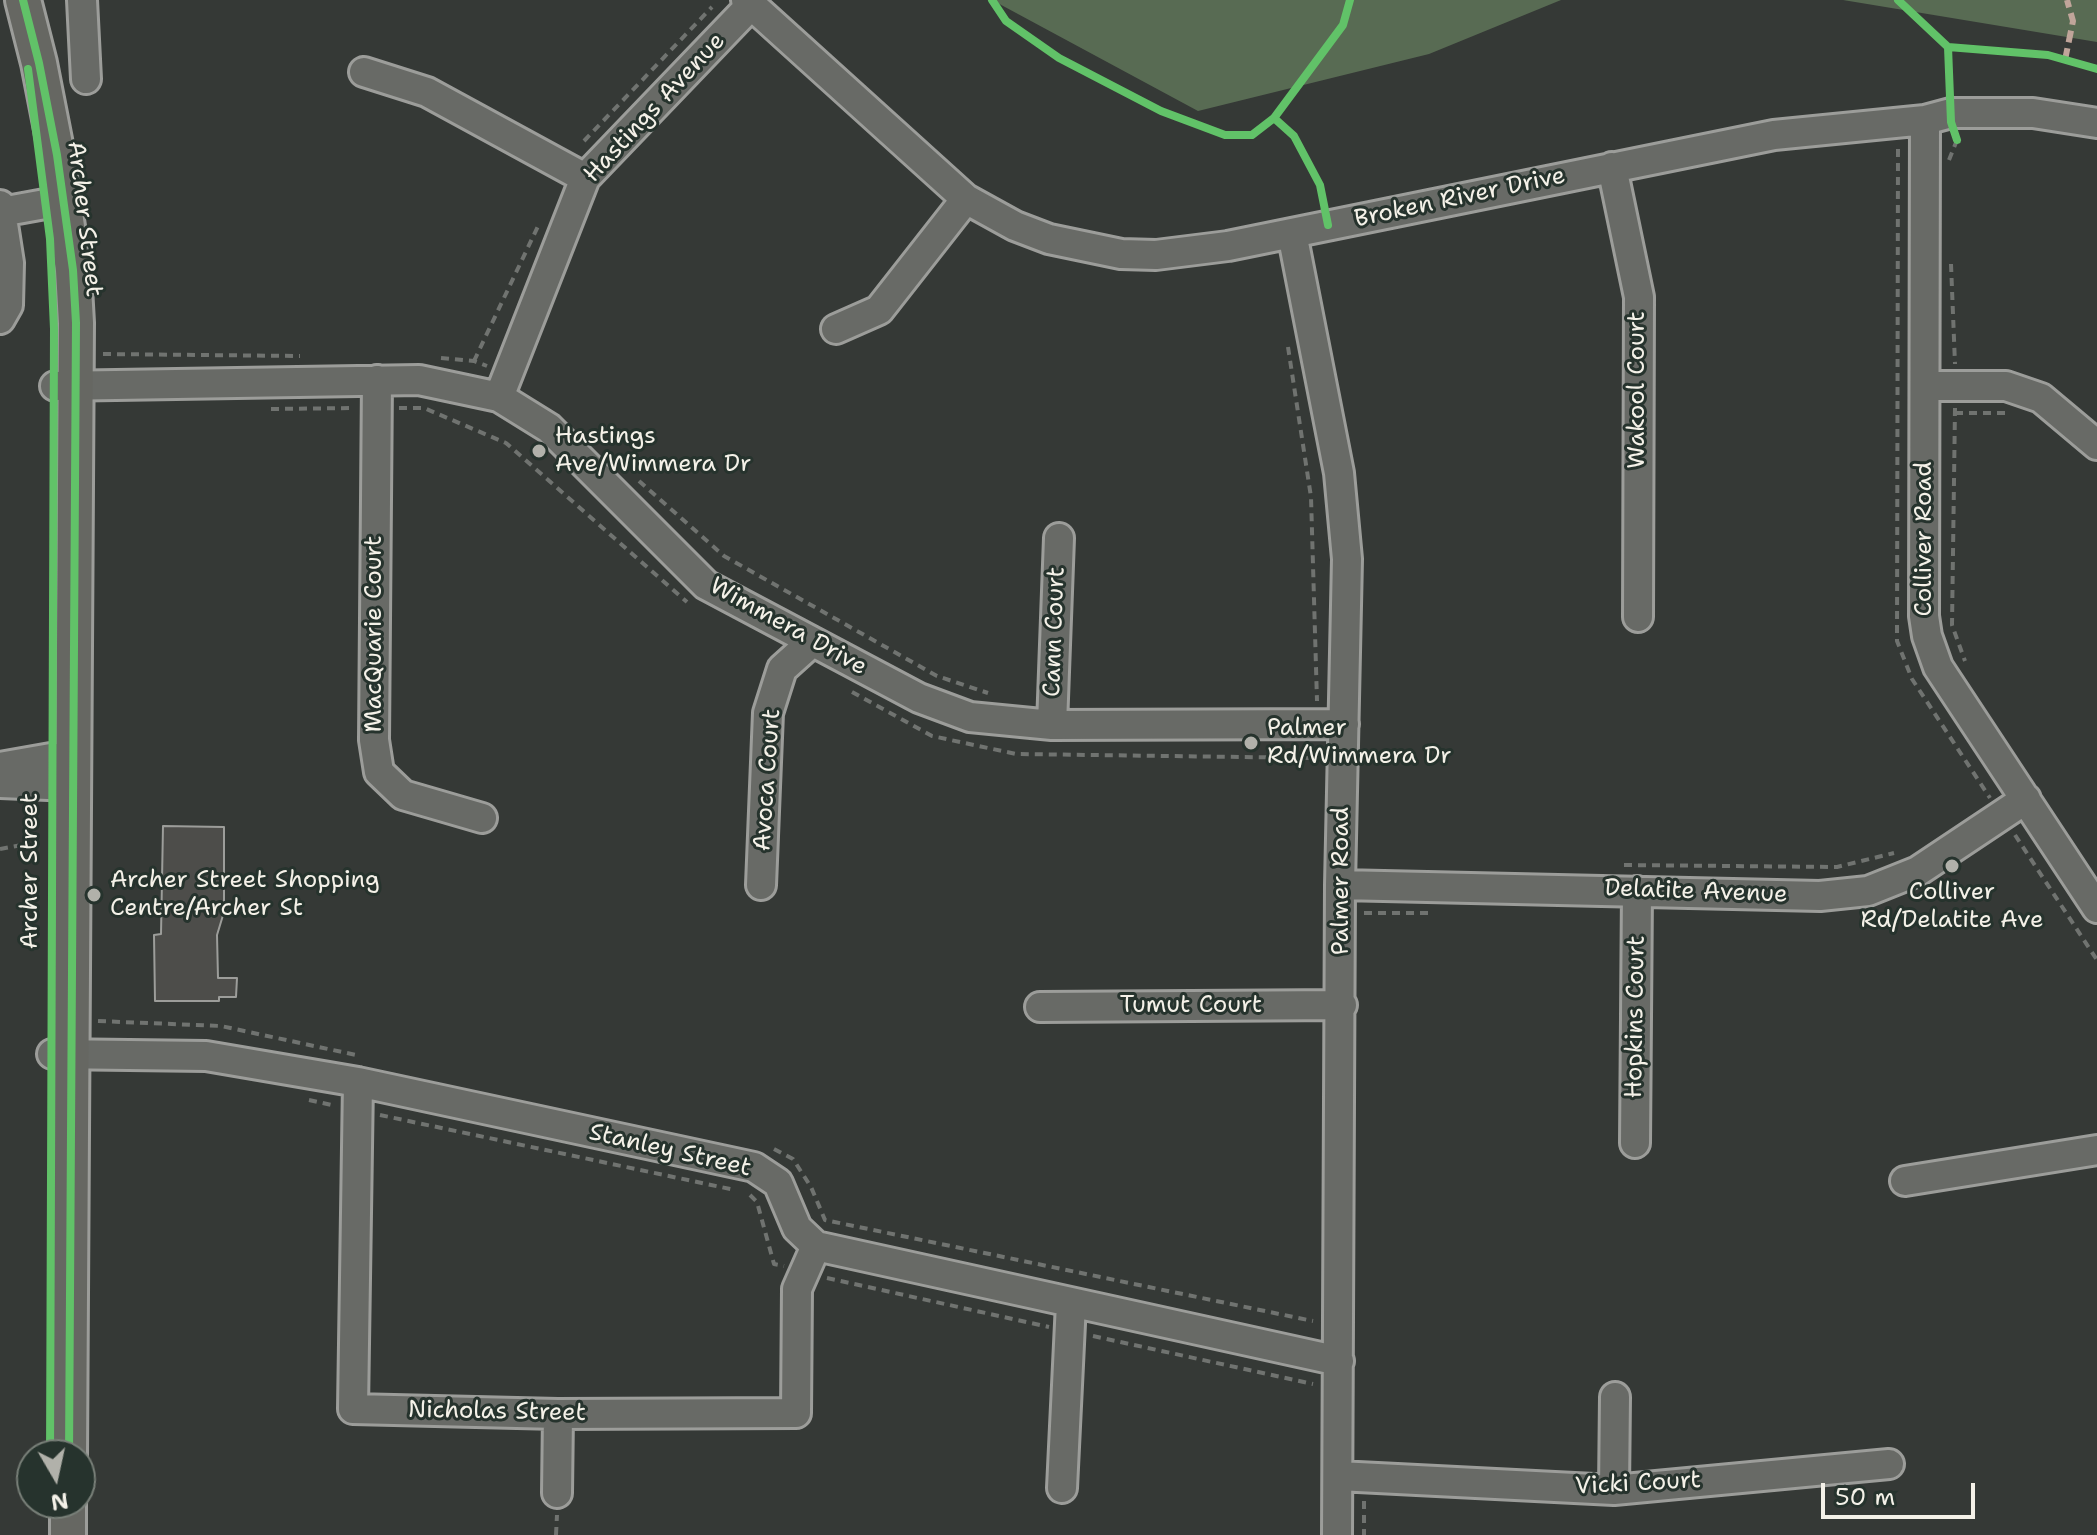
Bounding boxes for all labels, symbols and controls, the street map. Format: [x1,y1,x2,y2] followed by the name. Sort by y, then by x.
[578,27,732,189] street label: Hastings Avenue
[60,140,108,298] street label: Archer Street
[1352,162,1568,234] street label: Broken River Drive
[1624,311,1652,469] street label: Wakool Court
[555,423,751,479] place label: Hastings Ave/Wimmera Dr
[530,442,548,460] marker: Hastings Ave/Wimmera Dr
[1911,462,1939,616] street label: Colliver Road
[361,535,389,733] street label: MacQuarie Court
[1038,566,1072,698] street label: Cann Court
[704,572,872,682] street label: Wimmera Drive
[749,708,787,852] street label: Avoca Court
[1267,715,1452,771] place label: Palmer Rd/Wimmera Dr
[1242,734,1260,752] marker: Palmer Rd/Wimmera Dr
[17,793,45,949] street label: Archer Street
[1328,807,1356,955] street label: Palmer Road
[1943,857,1961,875] marker: Colliver Rd/Delatite Ave
[110,867,380,923] place label: Archer Street Shopping Centre/Archer St
[1604,874,1788,910] street label: Delatite Avenue
[1861,879,2043,935] place label: Colliver Rd/Delatite Ave
[85,886,103,904] marker: Archer Street Shopping Centre/Archer St
[1620,935,1652,1099] street label: Hopkins Court
[1120,992,1262,1020] street label: Tumut Court
[586,1118,754,1184] street label: Stanley Street
[408,1396,586,1428] street label: Nicholas Street
[16,1439,96,1519] north arrow
[1574,1466,1702,1502] street label: Vicki Court
[1825,1467,1979,1517] scale bar
[1835,1481,1895,1513] text: 50 m
[49,1486,70,1517] text: N

